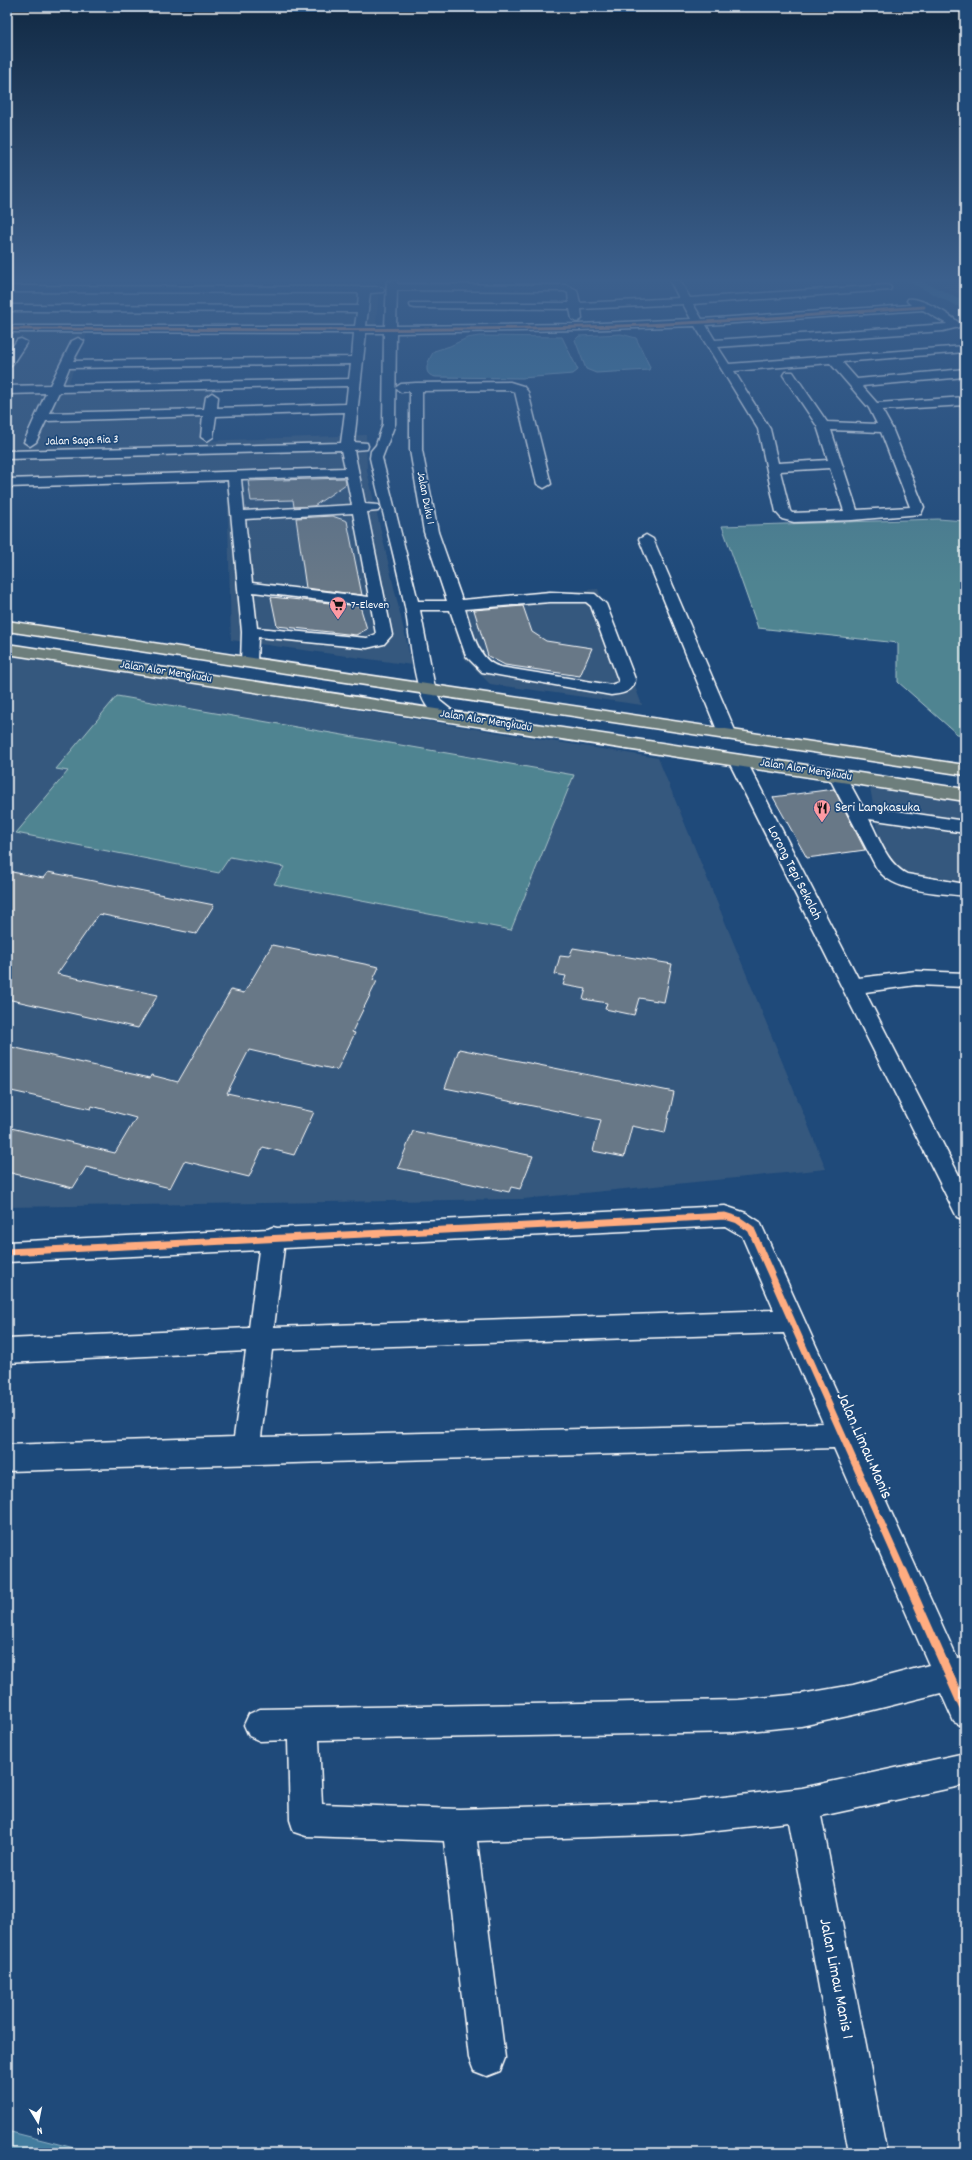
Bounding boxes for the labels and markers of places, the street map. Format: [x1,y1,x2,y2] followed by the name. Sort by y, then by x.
[328,595,348,620] supermarket icon: 7-Eleven
[351,597,390,614] place label: 7-Eleven
[812,798,832,823] restaurant icon: Seri Langkasuka
[835,798,920,818] place label: Seri Langkasuka

